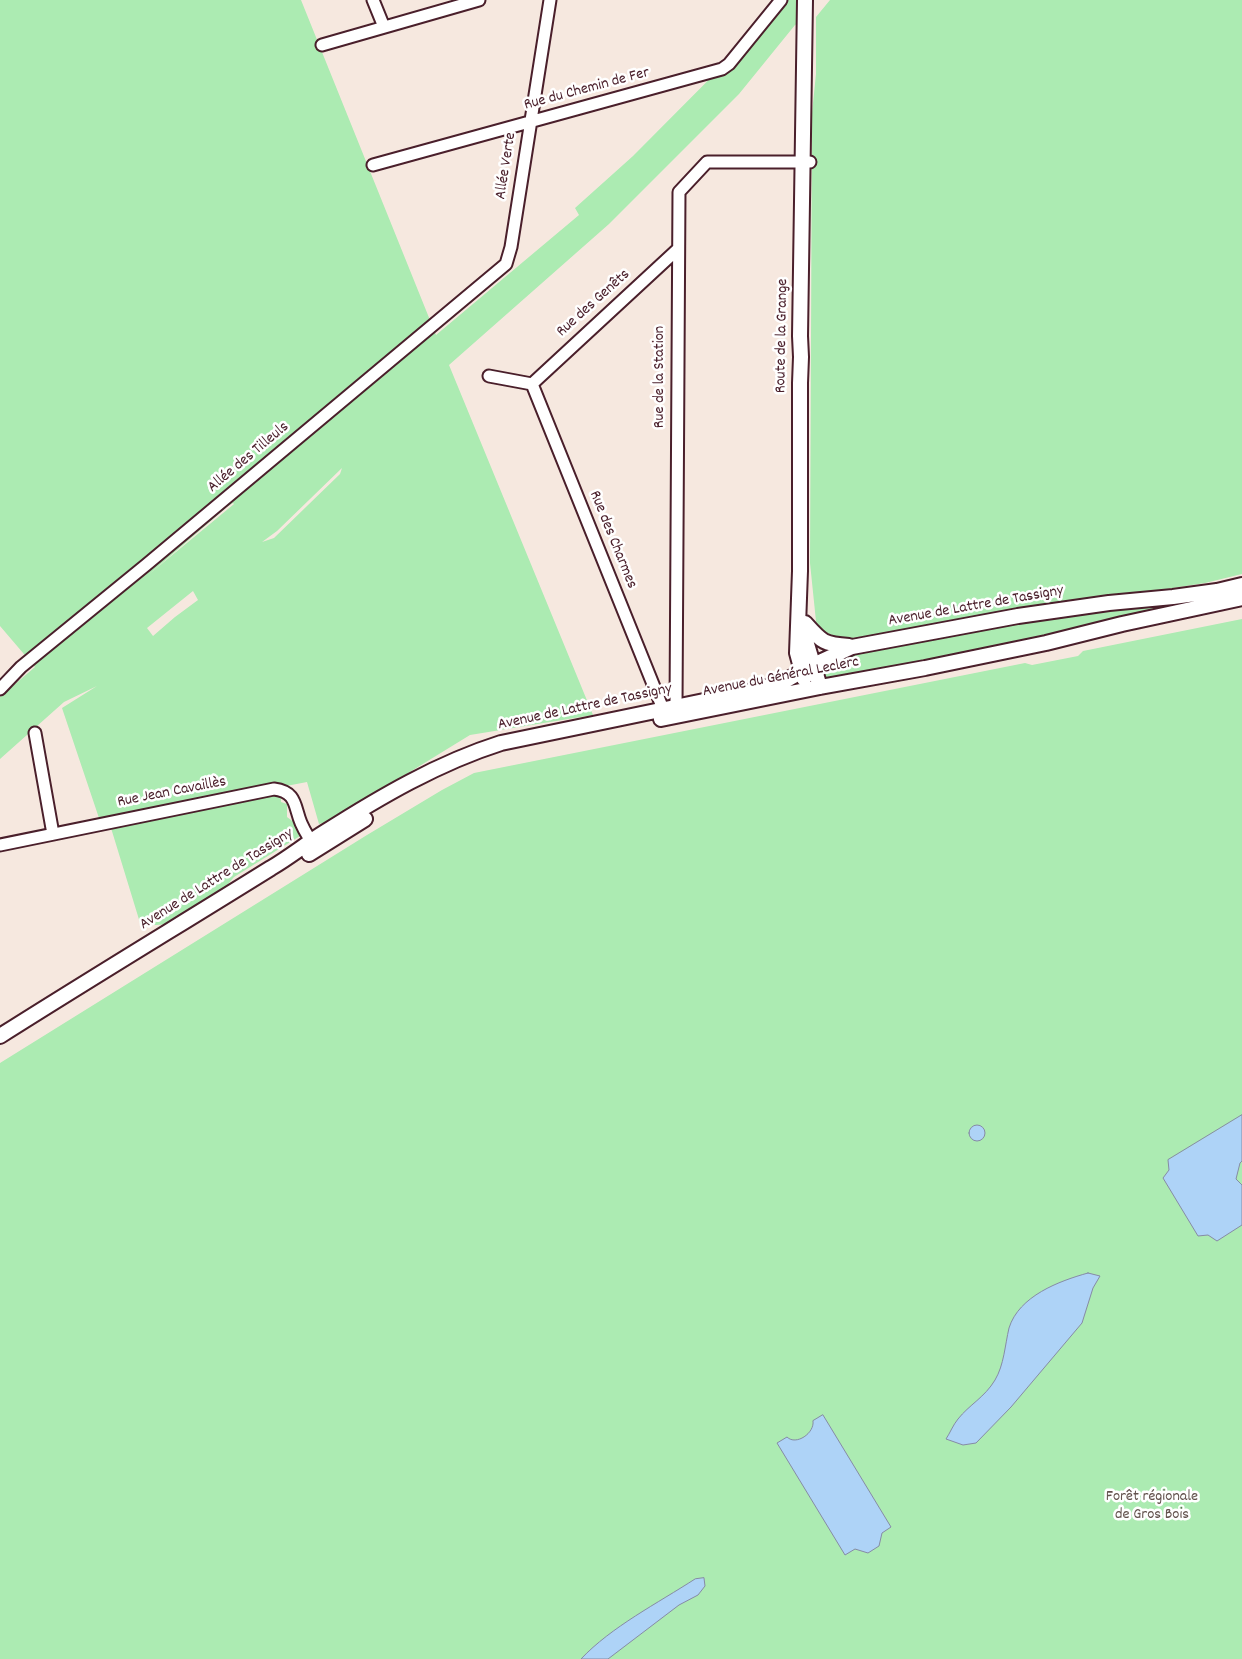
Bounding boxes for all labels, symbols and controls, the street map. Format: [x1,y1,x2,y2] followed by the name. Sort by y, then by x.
[522,64,652,116] street label: Rue du Chemin de Fer
[492,131,522,201] street label: Allée Verte
[553,266,635,342] street label: Rue des Genêts
[772,279,794,393] street label: Route de la Grange
[651,326,671,428] street label: Rue de la Station
[204,418,294,498] street label: Allée des Tilleuls
[584,488,640,592] street label: Rue des Charmes
[887,582,1065,632] street label: Avenue de Lattre de Tassigny
[701,653,861,703] street label: Avenue du Général Leclerc
[496,680,674,736] street label: Avenue de Lattre de Tassigny
[116,773,228,813] street label: Rue Jean Cavaillès
[137,825,297,935] street label: Avenue de Lattre de Tassigny
[1106,1488,1198,1526] park label: Forêt régionale de Gros Bois

